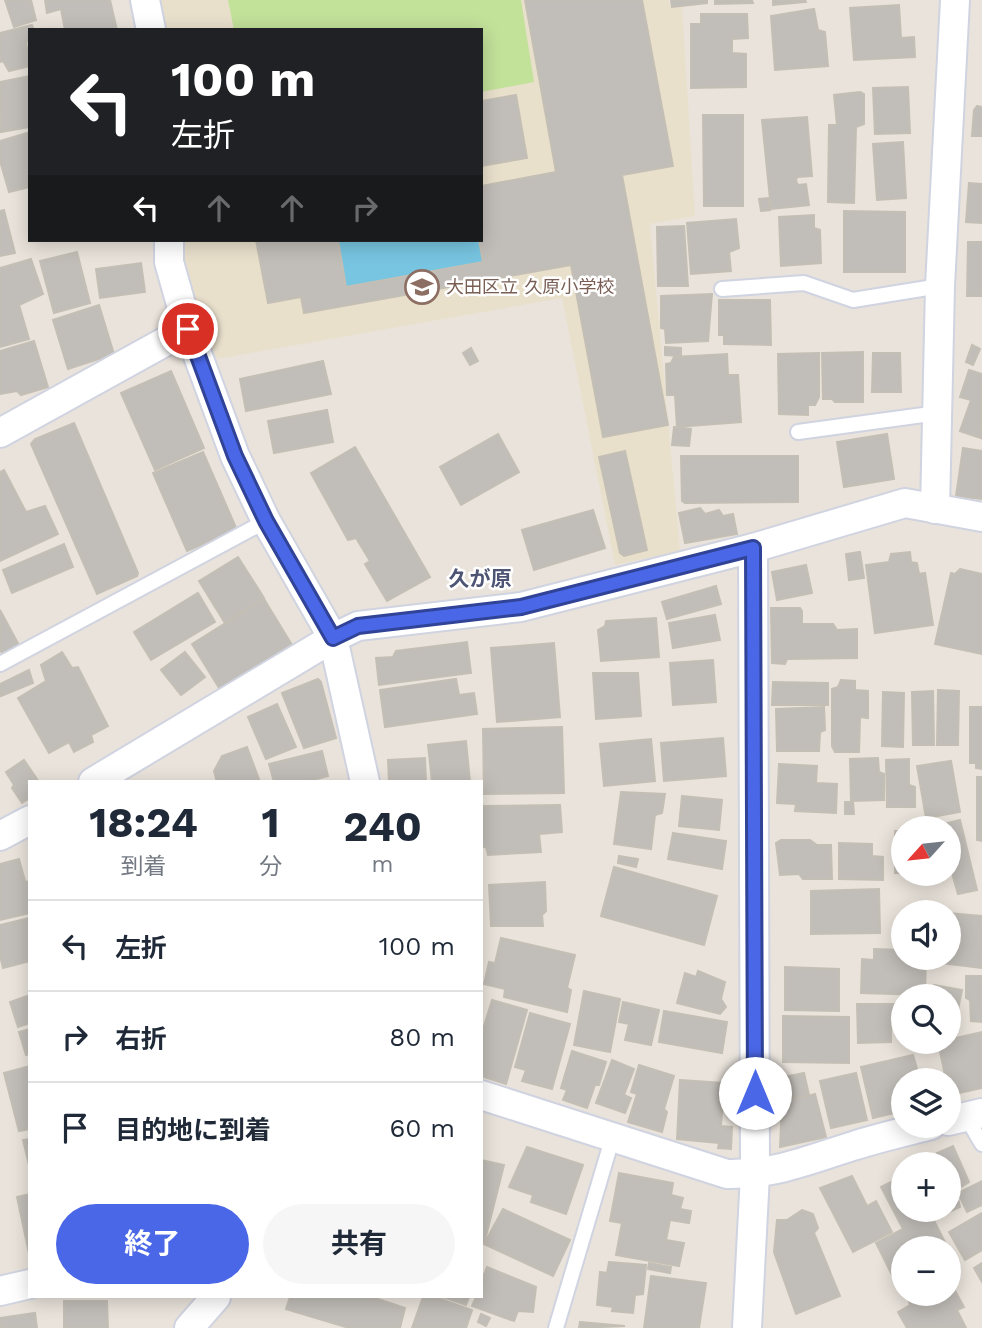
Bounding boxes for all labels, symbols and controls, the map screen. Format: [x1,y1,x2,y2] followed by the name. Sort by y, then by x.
[171,50,315,108] text: 100 m
[56,56,147,147] icon: left
[171,116,235,154] text: 左折
[127,189,165,227] icon: left
[200,189,238,227] icon: ahead
[273,189,311,227] icon: ahead
[346,189,384,227] icon: right
[403,268,441,306] school or university icon: 大田区立 久原小学校
[446,276,614,297] place label: 大田区立 久原小学校
[158,299,218,359] pin
[169,310,207,348] icon: arrive
[449,566,512,591] district label: 久が原
[89,798,198,847] text: 18:24
[261,798,280,847] text: 1
[343,802,422,851] text: 240
[891,816,961,886] north arrow
[891,816,961,1306] map controls
[372,851,393,878] text: m
[121,853,167,880] text: 到着
[259,853,282,880] text: 分
[891,900,961,970] button: sound
[56,927,94,965] icon: left
[379,931,455,961] text: 100 m
[115,933,167,963] text: 左折
[891,984,961,1054] button: search
[56,1018,94,1056] icon: right
[389,1022,455,1052] text: 80 m
[115,1024,167,1054] text: 右折
[718,1056,792,1130] position arrow
[891,1068,961,1138] button: layers
[56,1109,94,1147] icon: arrive
[389,1113,455,1143] text: 60 m
[115,1115,271,1145] text: 目的地に到着
[891,1152,961,1222] button: +
[56,1204,249,1284] button: 終了
[263,1204,455,1284] button: 共有
[891,1236,961,1306] button: −

